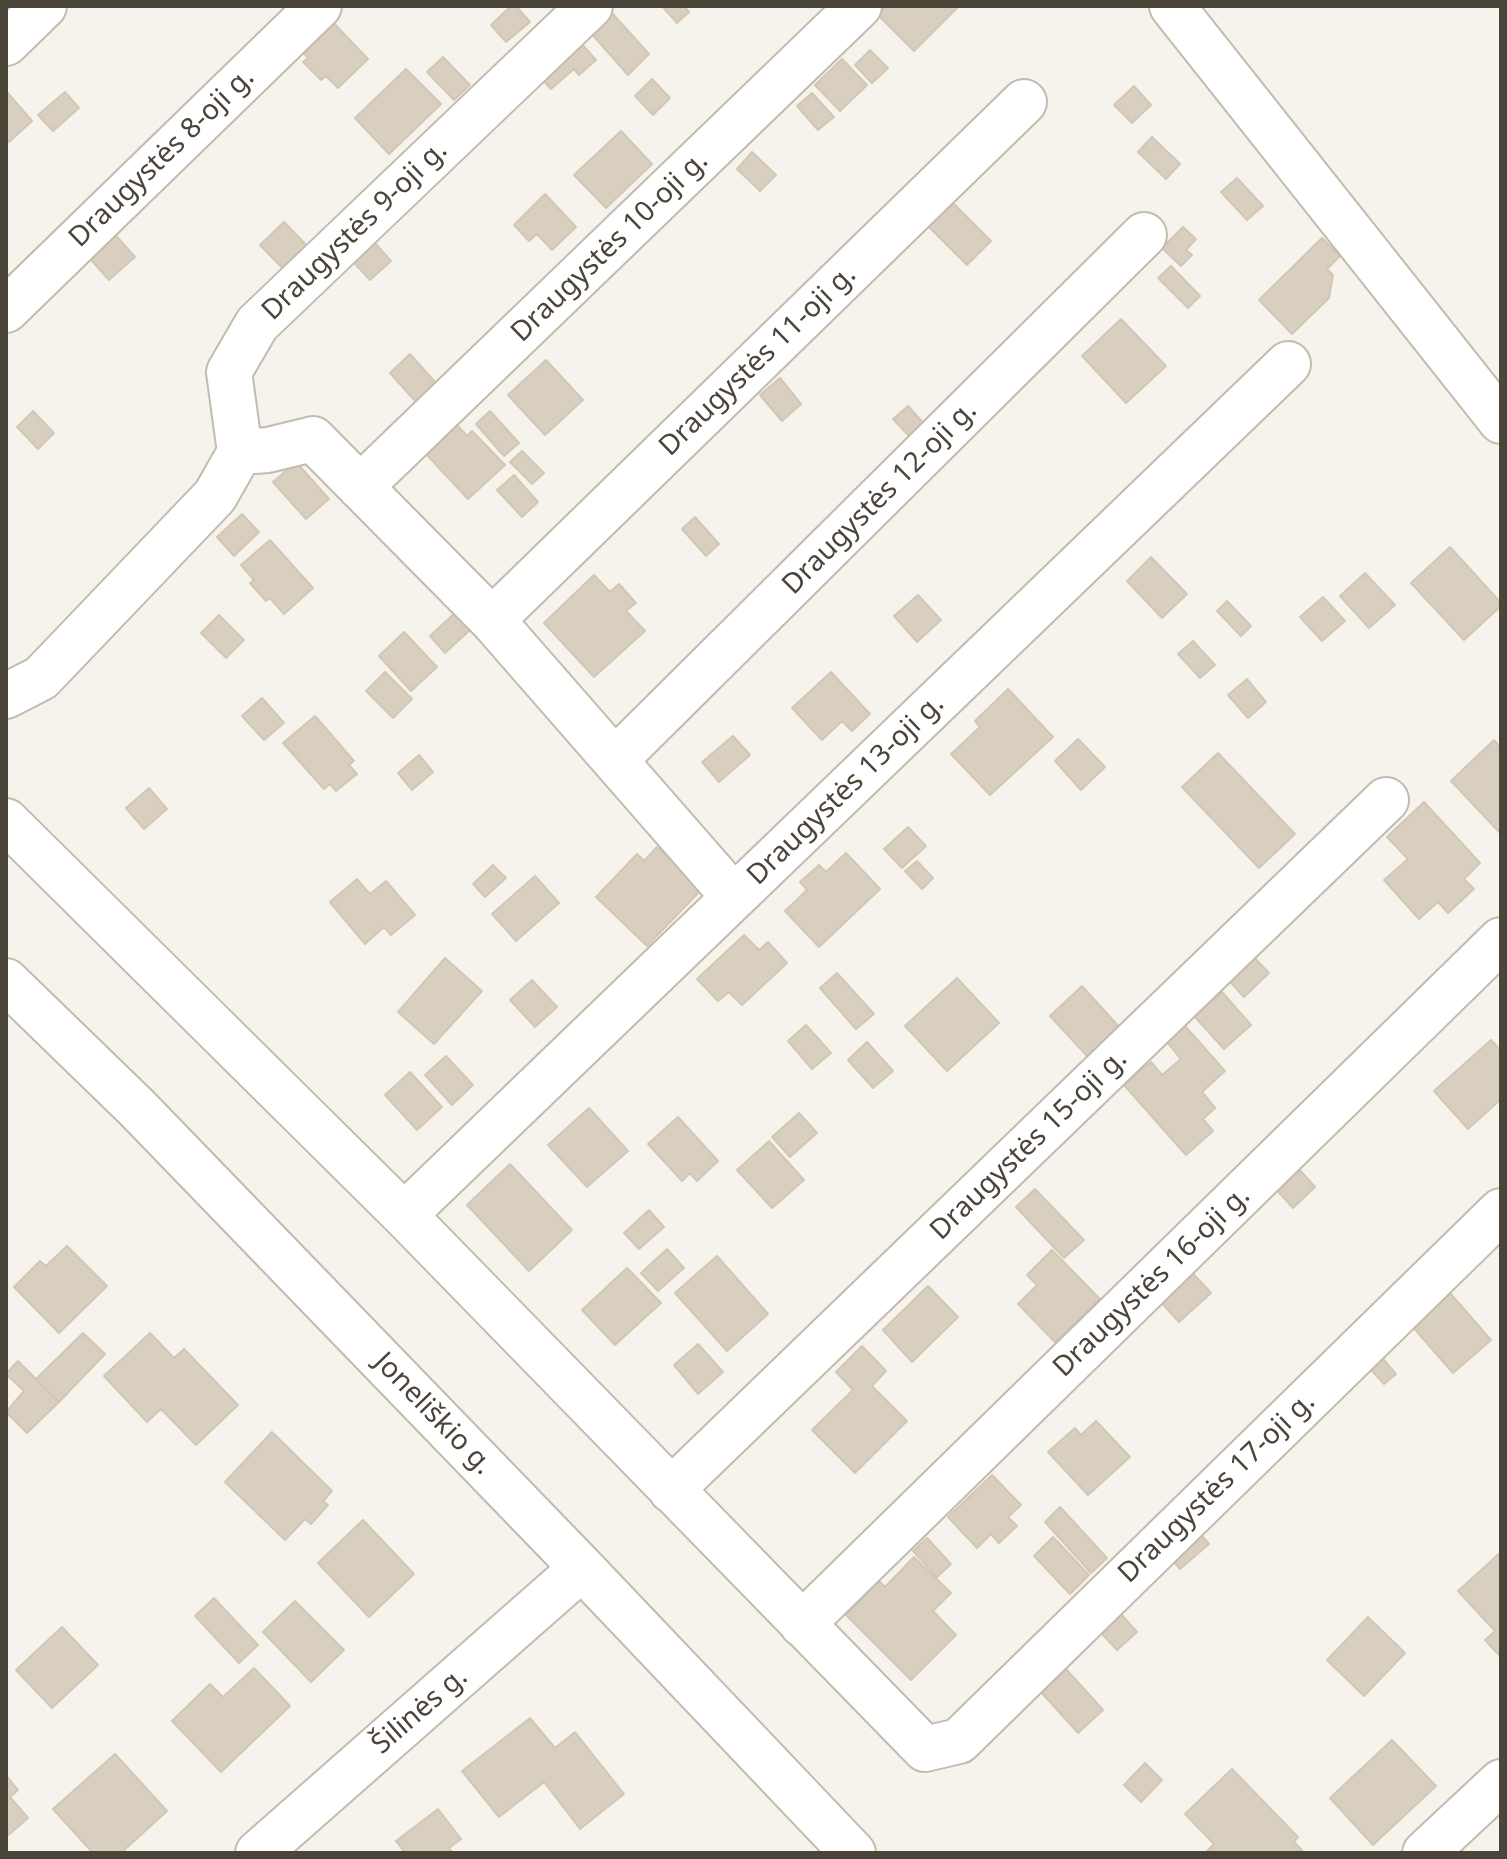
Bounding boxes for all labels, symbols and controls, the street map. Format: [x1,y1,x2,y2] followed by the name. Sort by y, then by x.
[62,61,262,255] street label: Draugystės 8-oji g.
[255,134,455,328] street label: Draugystės 9-oji g.
[505,144,715,350] street label: Draugystės 10-oji g.
[653,258,863,464] street label: Draugystės 11-oji g.
[776,394,984,602] street label: Draugystės 12-oji g.
[741,687,951,893] street label: Draugystės 13-oji g.
[924,1042,1134,1248] street label: Draugystės 15-oji g.
[1047,1179,1257,1385] street label: Draugystės 16-oji g.
[367,1346,499,1482] street label: Joneliškio g.
[1112,1385,1322,1591] street label: Draugystės 17-oji g.
[365,1660,475,1762] street label: Šilinės g.

